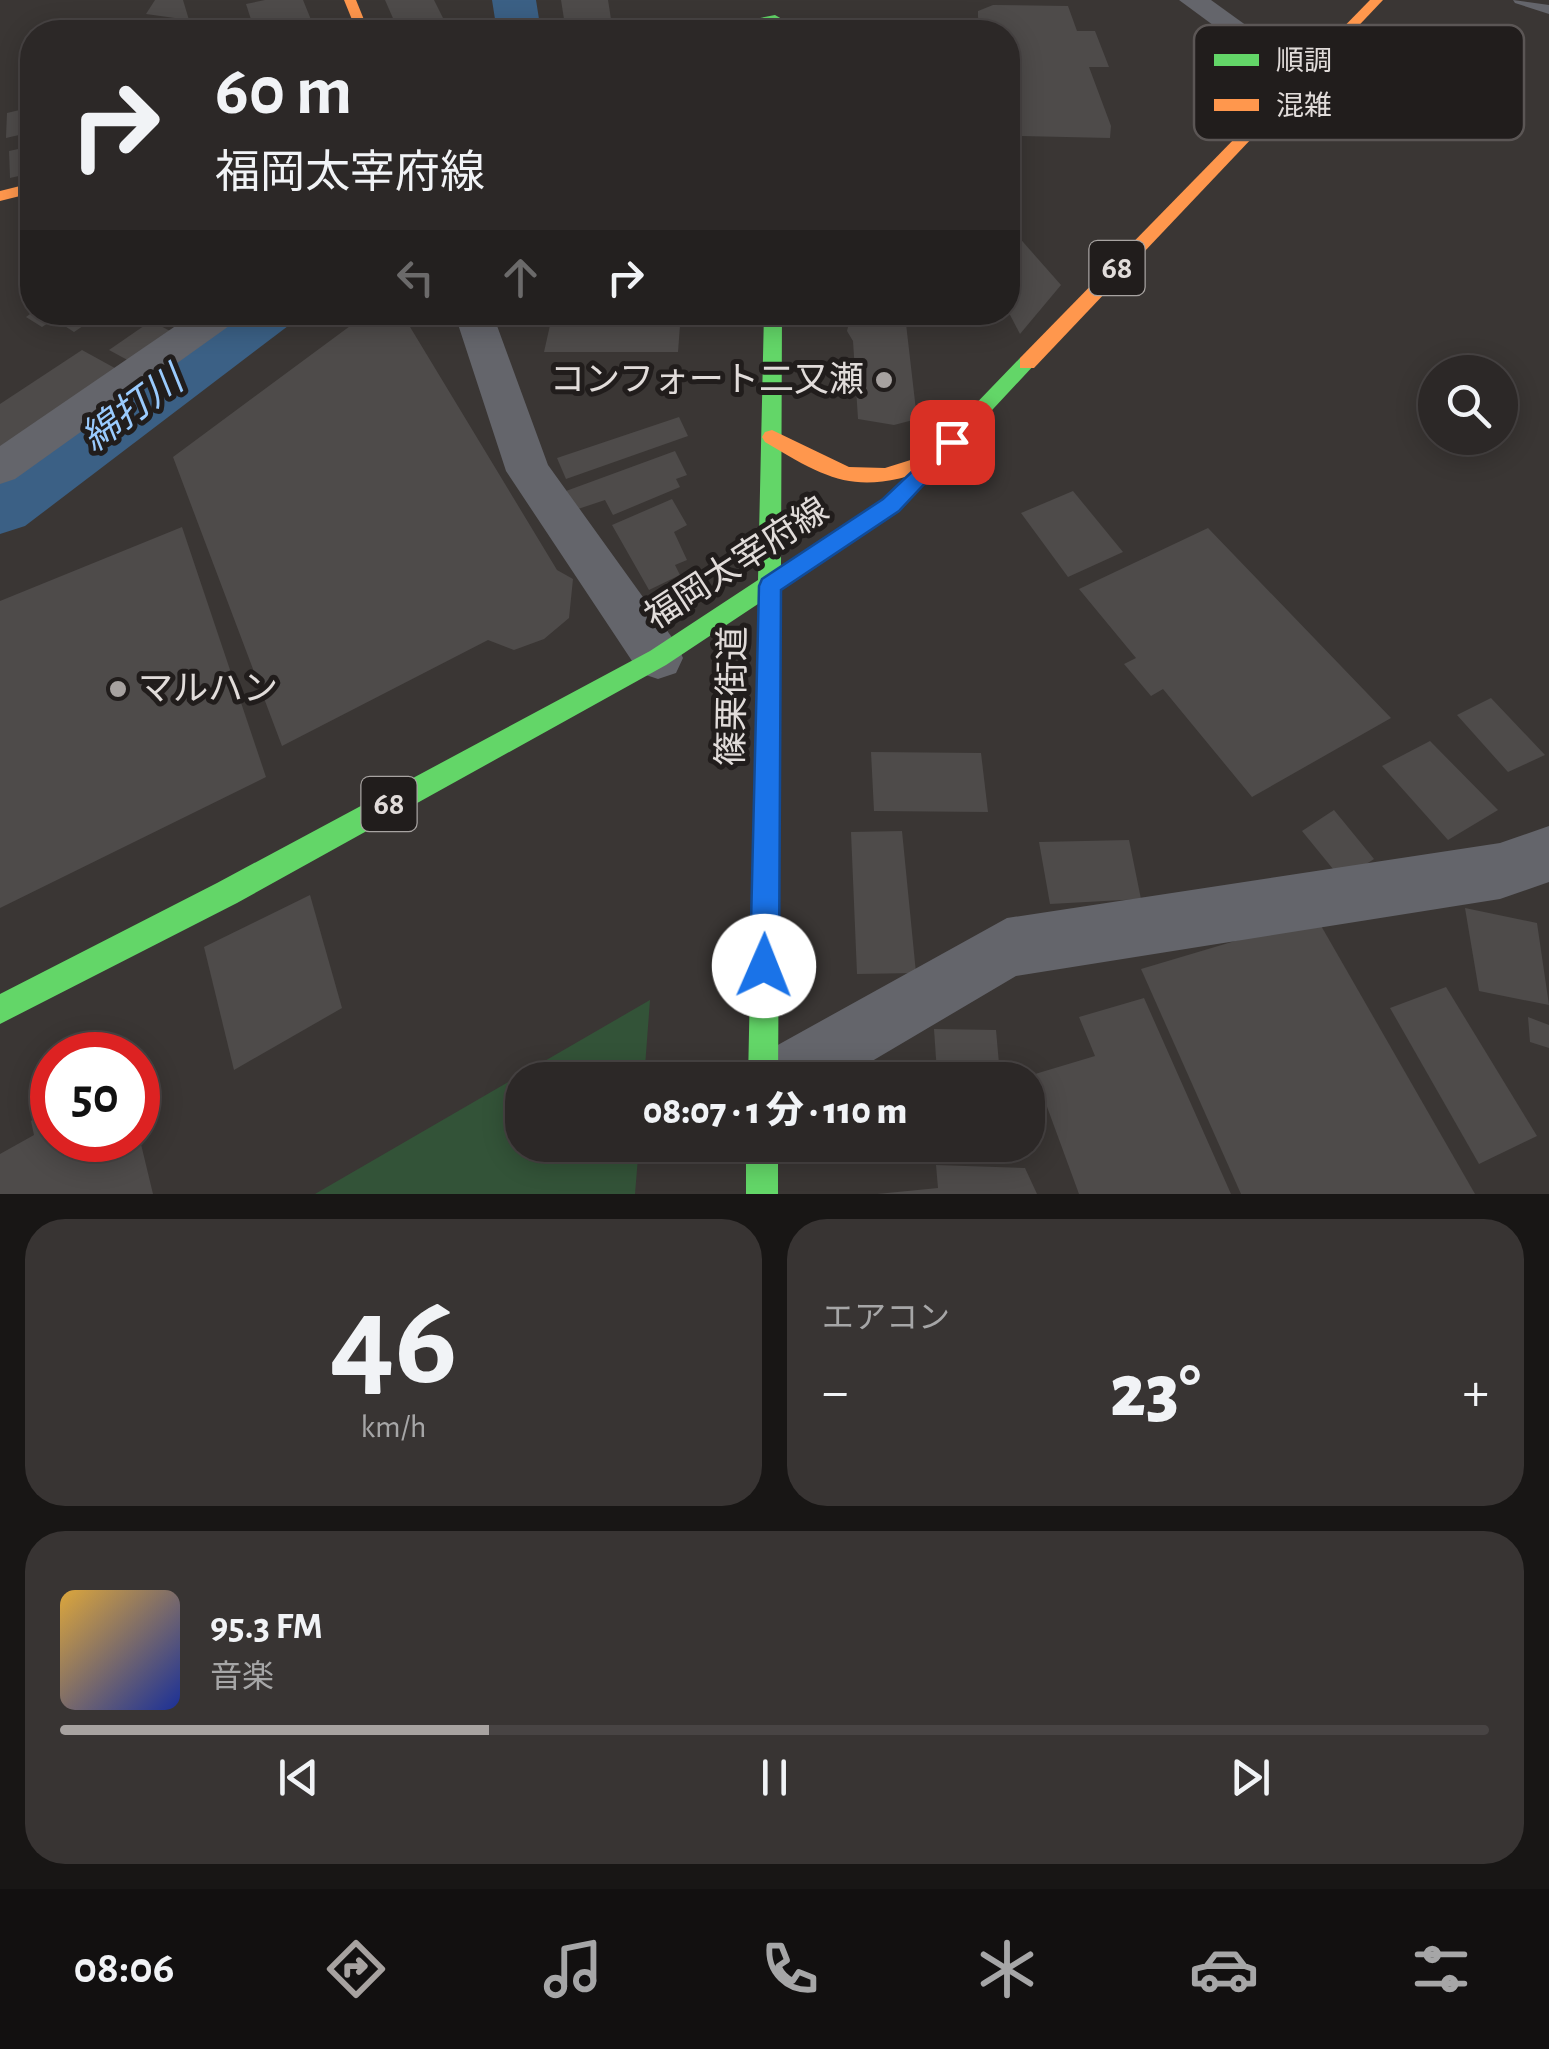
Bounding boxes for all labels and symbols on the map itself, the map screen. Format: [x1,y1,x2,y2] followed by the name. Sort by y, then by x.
[1194,25,1524,140] legend
[1276,47,1332,76] text: 順調
[1276,91,1332,121] text: 混雑
[1090,241,1144,295] road number: 68
[75,357,194,459] water label: 綿打川
[550,361,864,398] place label: コンフォート二又瀬
[873,369,895,391] marker: コンフォート二又瀬
[910,400,995,485] pin
[638,490,835,636] street label: 福岡太宰府線
[712,626,752,766] street label: 篠栗街道
[138,672,278,707] place label: マルハン
[107,678,129,700] marker: マルハン
[362,777,416,831] road number: 68
[712,914,816,1018] position arrow
[30,1032,160,1162] speed limit sign: 50

